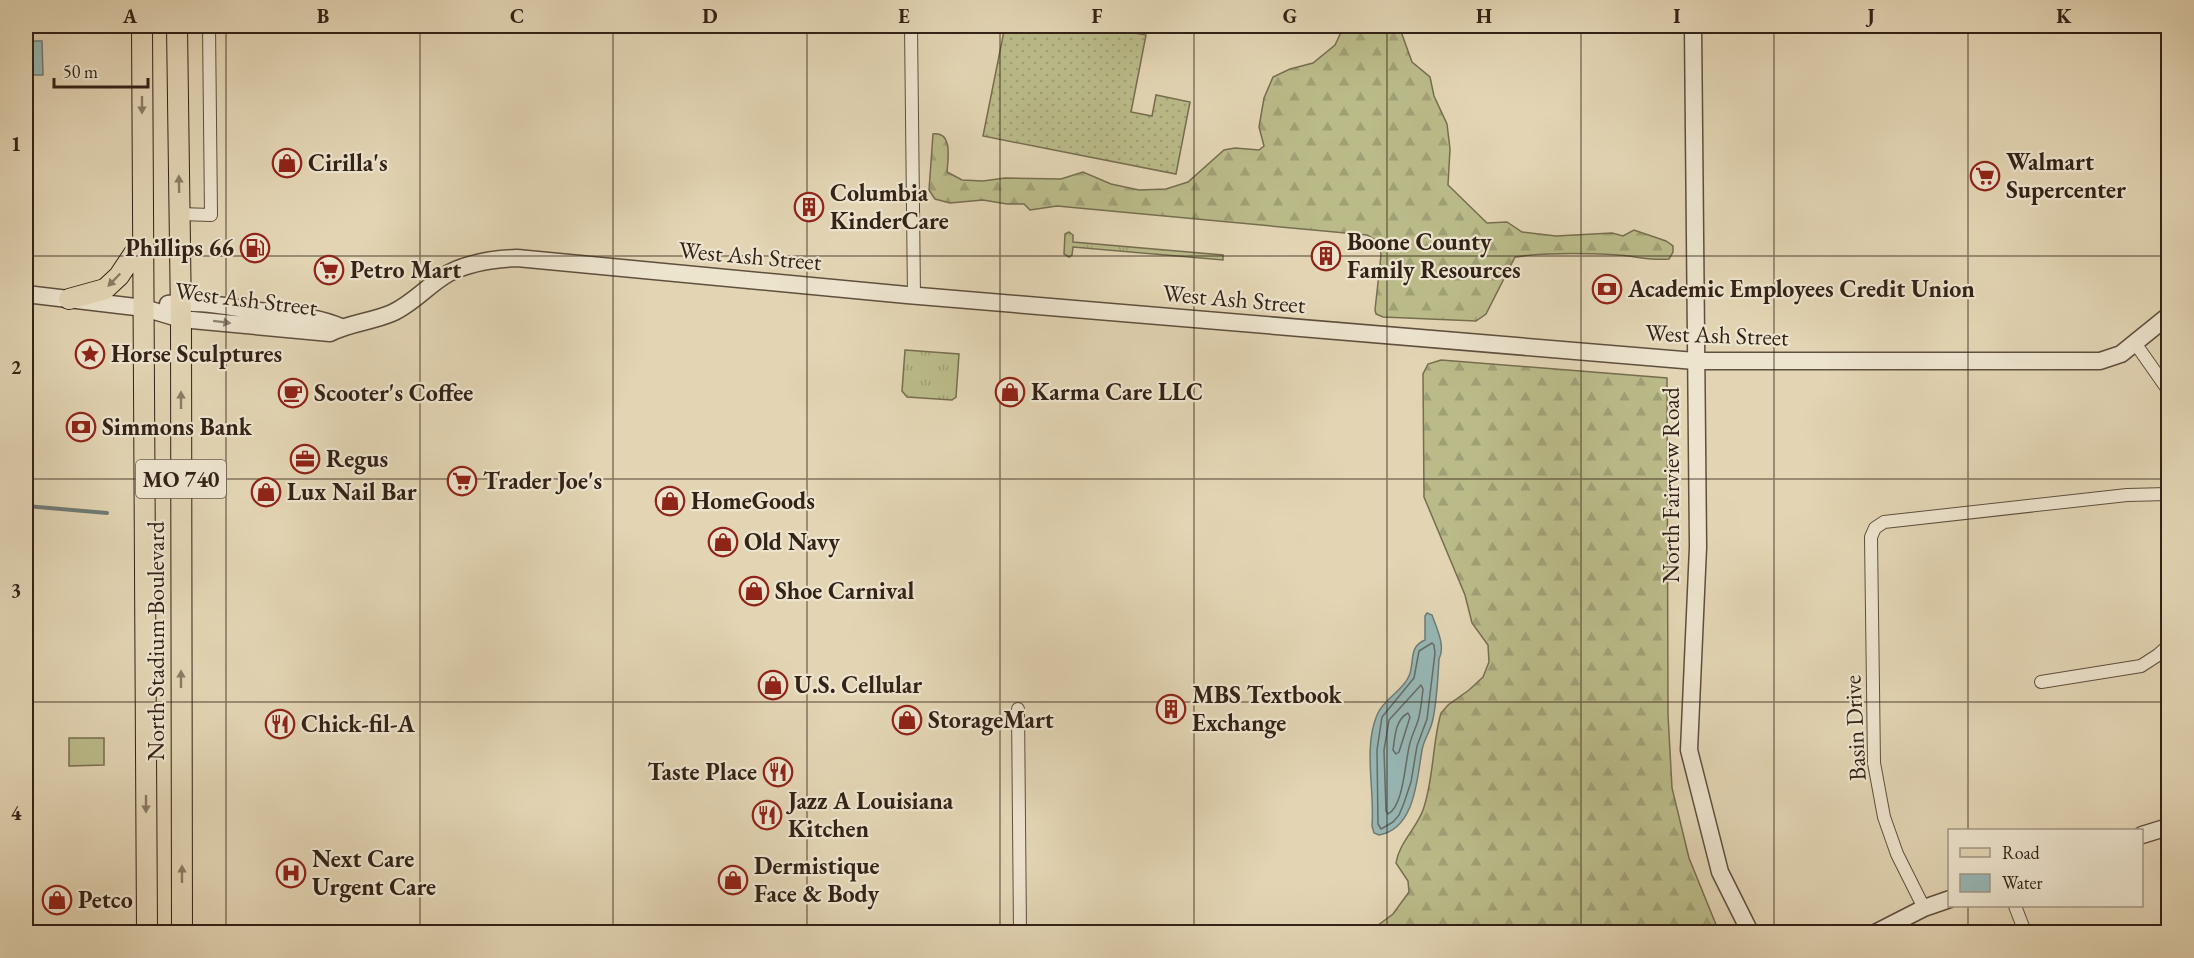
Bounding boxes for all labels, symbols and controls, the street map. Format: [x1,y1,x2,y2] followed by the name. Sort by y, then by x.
[122,3,138,29] text: A
[317,3,329,29] text: B
[510,3,524,29] text: C
[702,3,718,29] text: D
[898,3,910,29] text: E
[1092,3,1103,29] text: F
[1283,3,1297,29] text: G
[1476,3,1492,29] text: H
[1673,3,1681,29] text: I
[1865,3,1875,29] text: J
[2056,3,2072,29] text: K
[54,51,148,89] scale bar
[63,60,98,83] text: 50 m
[138,95,147,114] one-way arrow
[11,131,21,157] text: 1
[2006,146,2126,205] place label: Walmart Supercenter
[271,147,303,179] shop icon: Cirilla's
[308,147,388,178] place label: Cirilla's
[1969,160,2001,192] supermarket icon: Walmart Supercenter
[174,175,184,194] one-way arrow
[830,177,949,236] place label: Columbia KinderCare
[793,191,825,223] building icon: Columbia KinderCare
[1347,226,1521,286] place label: Boone County Family Resources
[125,232,234,263] place label: Phillips 66
[239,232,271,264] fuel station icon: Phillips 66
[677,234,823,277] street label: West Ash Street
[1310,240,1342,272] building icon: Boone County Family Resources
[313,254,345,286] supermarket icon: Petro Mart
[350,254,461,285] place label: Petro Mart
[107,273,121,287] one-way arrow
[1591,273,1623,305] bank icon: Academic Employees Credit Union
[1627,273,1975,305] place label: Academic Employees Credit Union
[173,274,320,323] street label: West Ash Street
[1161,277,1307,320] street label: West Ash Street
[212,317,231,327] one-way arrow
[1645,317,1790,353] street label: West Ash Street
[74,338,106,370] place icon: Horse Sculptures
[111,338,282,369] place label: Horse Sculptures
[11,354,22,380] text: 2
[994,376,1026,408] shop icon: Karma Care LLC
[1031,376,1203,407] place label: Karma Care LLC
[277,377,309,409] cafe icon: Scooter's Coffee
[314,377,473,408] place label: Scooter's Coffee
[1655,386,1686,583] street label: North Fairview Road
[176,391,186,410] one-way arrow
[65,411,97,443] bank icon: Simmons Bank
[102,411,253,442] place label: Simmons Bank
[289,443,321,475] office icon: Regus
[326,443,388,475] place label: Regus
[136,460,226,498] road number: MO 740
[446,465,478,497] supermarket icon: Trader Joe's
[483,465,602,496] place label: Trader Joe's
[250,476,282,508] shop icon: Lux Nail Bar
[287,476,417,507] place label: Lux Nail Bar
[654,485,686,517] shop icon: HomeGoods
[691,485,815,516] place label: HomeGoods
[140,520,171,761] street label: North Stadium Boulevard
[707,526,739,558] shop icon: Old Navy
[744,526,840,558] place label: Old Navy
[738,575,770,607] shop icon: Shoe Carnival
[775,575,914,606] place label: Shoe Carnival
[11,577,21,603] text: 3
[757,669,789,701] shop icon: U.S. Cellular
[794,669,922,700] place label: U.S. Cellular
[177,670,186,689] one-way arrow
[1836,674,1873,782] street label: Basin Drive
[1192,679,1342,739] place label: MBS Textbook Exchange
[1155,693,1187,725] building icon: MBS Textbook Exchange
[891,704,923,736] shop icon: StorageMart
[928,704,1054,736] place label: StorageMart
[264,708,296,740] restaurant icon: Chick-fil-A
[301,708,415,739] place label: Chick-fil-A
[647,756,757,787] place label: Taste Place
[762,756,794,788] restaurant icon: Taste Place
[786,785,954,844] place label: Jazz A Louisiana Kitchen
[141,794,151,813] one-way arrow
[751,799,783,831] restaurant icon: Jazz A Louisiana Kitchen
[11,800,22,826] text: 4
[1948,829,2143,907] legend
[2002,841,2041,864] text: Road
[312,843,436,903] place label: Next Care Urgent Care
[754,850,880,910] place label: Dermistique Face & Body
[275,857,307,889] hospital icon: Next Care Urgent Care
[717,864,749,896] shop icon: Dermistique Face & Body
[177,865,187,884] one-way arrow
[2002,871,2043,894] text: Water
[41,884,73,916] shop icon: Petco
[78,884,133,915] place label: Petco

